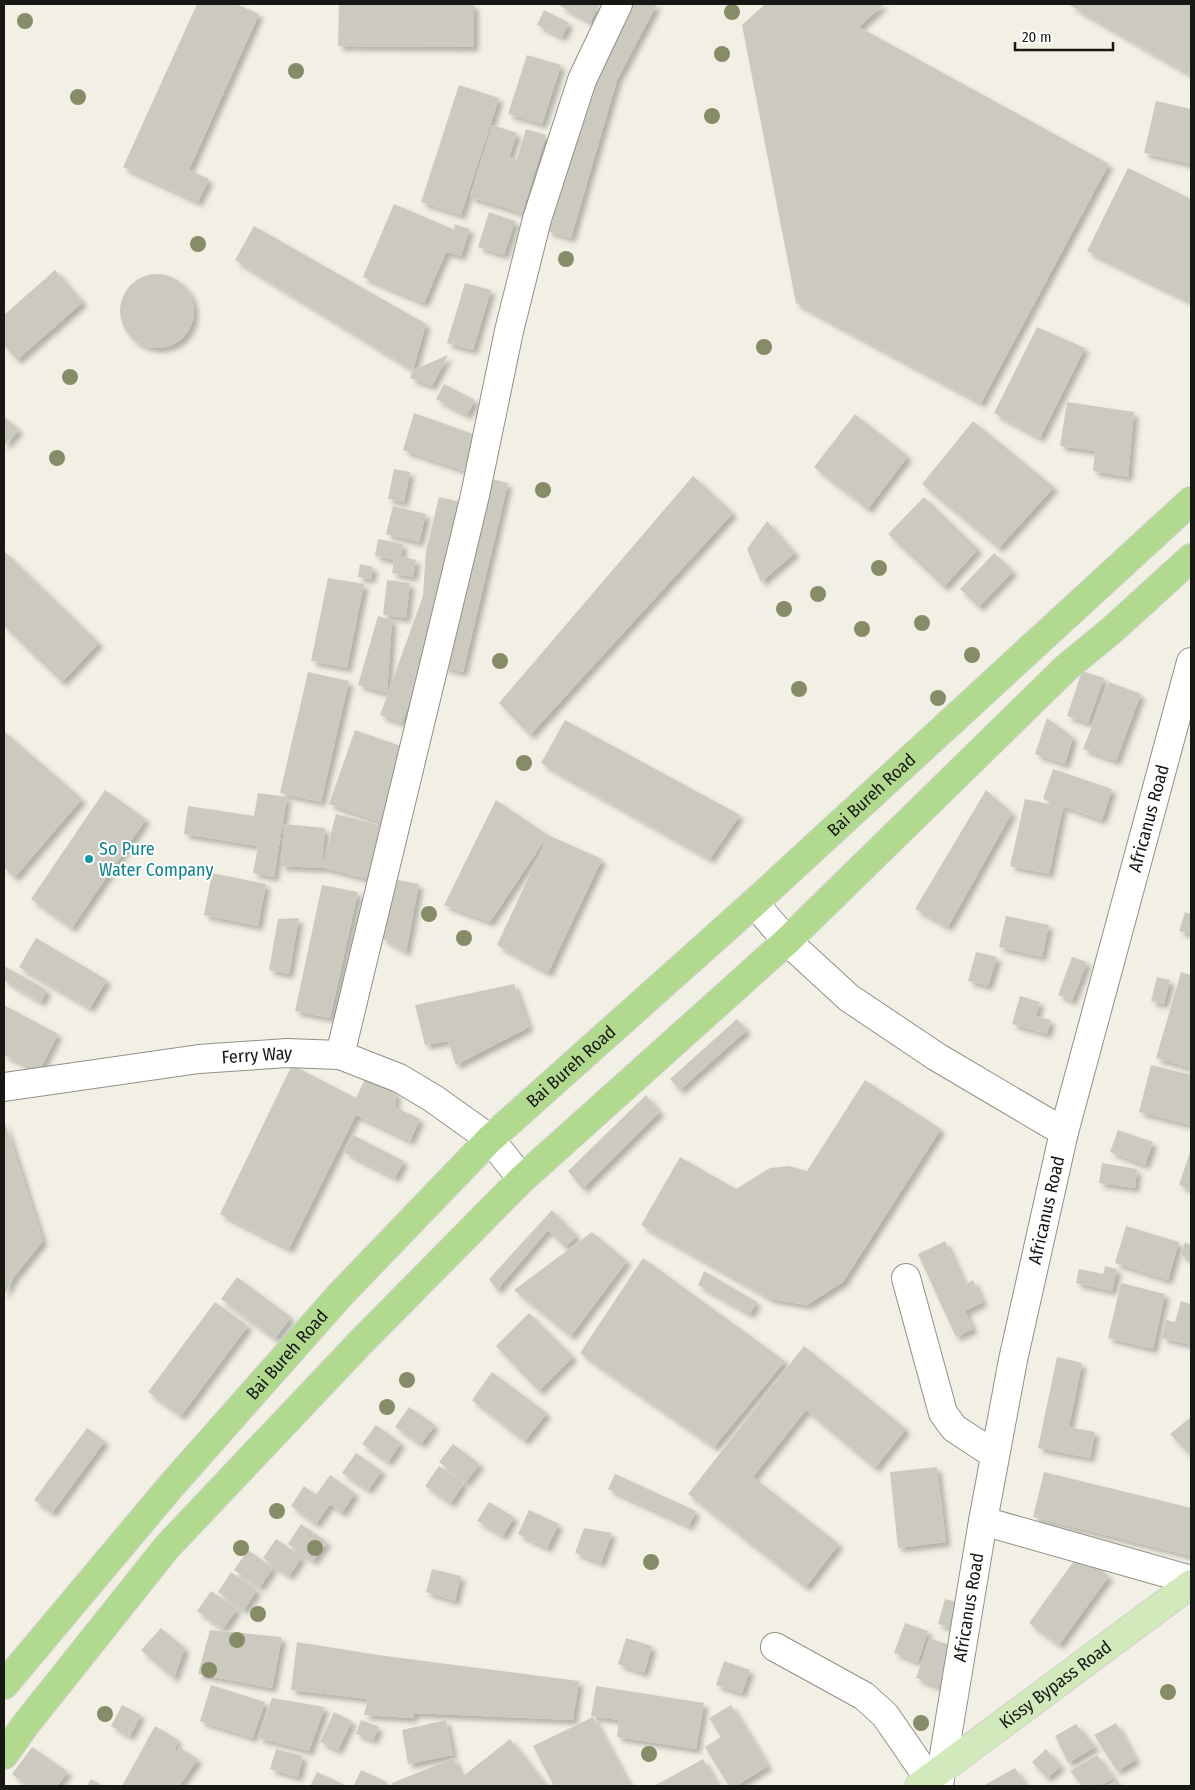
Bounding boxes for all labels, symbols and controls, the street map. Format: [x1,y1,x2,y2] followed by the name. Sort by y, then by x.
[1015,20,1112,52] scale bar
[1022,28,1052,46] text: 20 m
[823,749,920,841] street label: Bai Bureh Road
[1124,762,1174,874] street label: Africanus Road
[99,838,214,881] place label: So Pure Water Company
[83,853,95,865] marker: So Pure Water Company
[522,1021,620,1112] street label: Bai Bureh Road
[221,1042,292,1068] street label: Ferry Way
[1024,1154,1069,1266] street label: Africanus Road
[242,1305,333,1404] street label: Bai Bureh Road
[949,1551,989,1664] street label: Africanus Road
[995,1636,1116,1733] street label: Kissy Bypass Road

